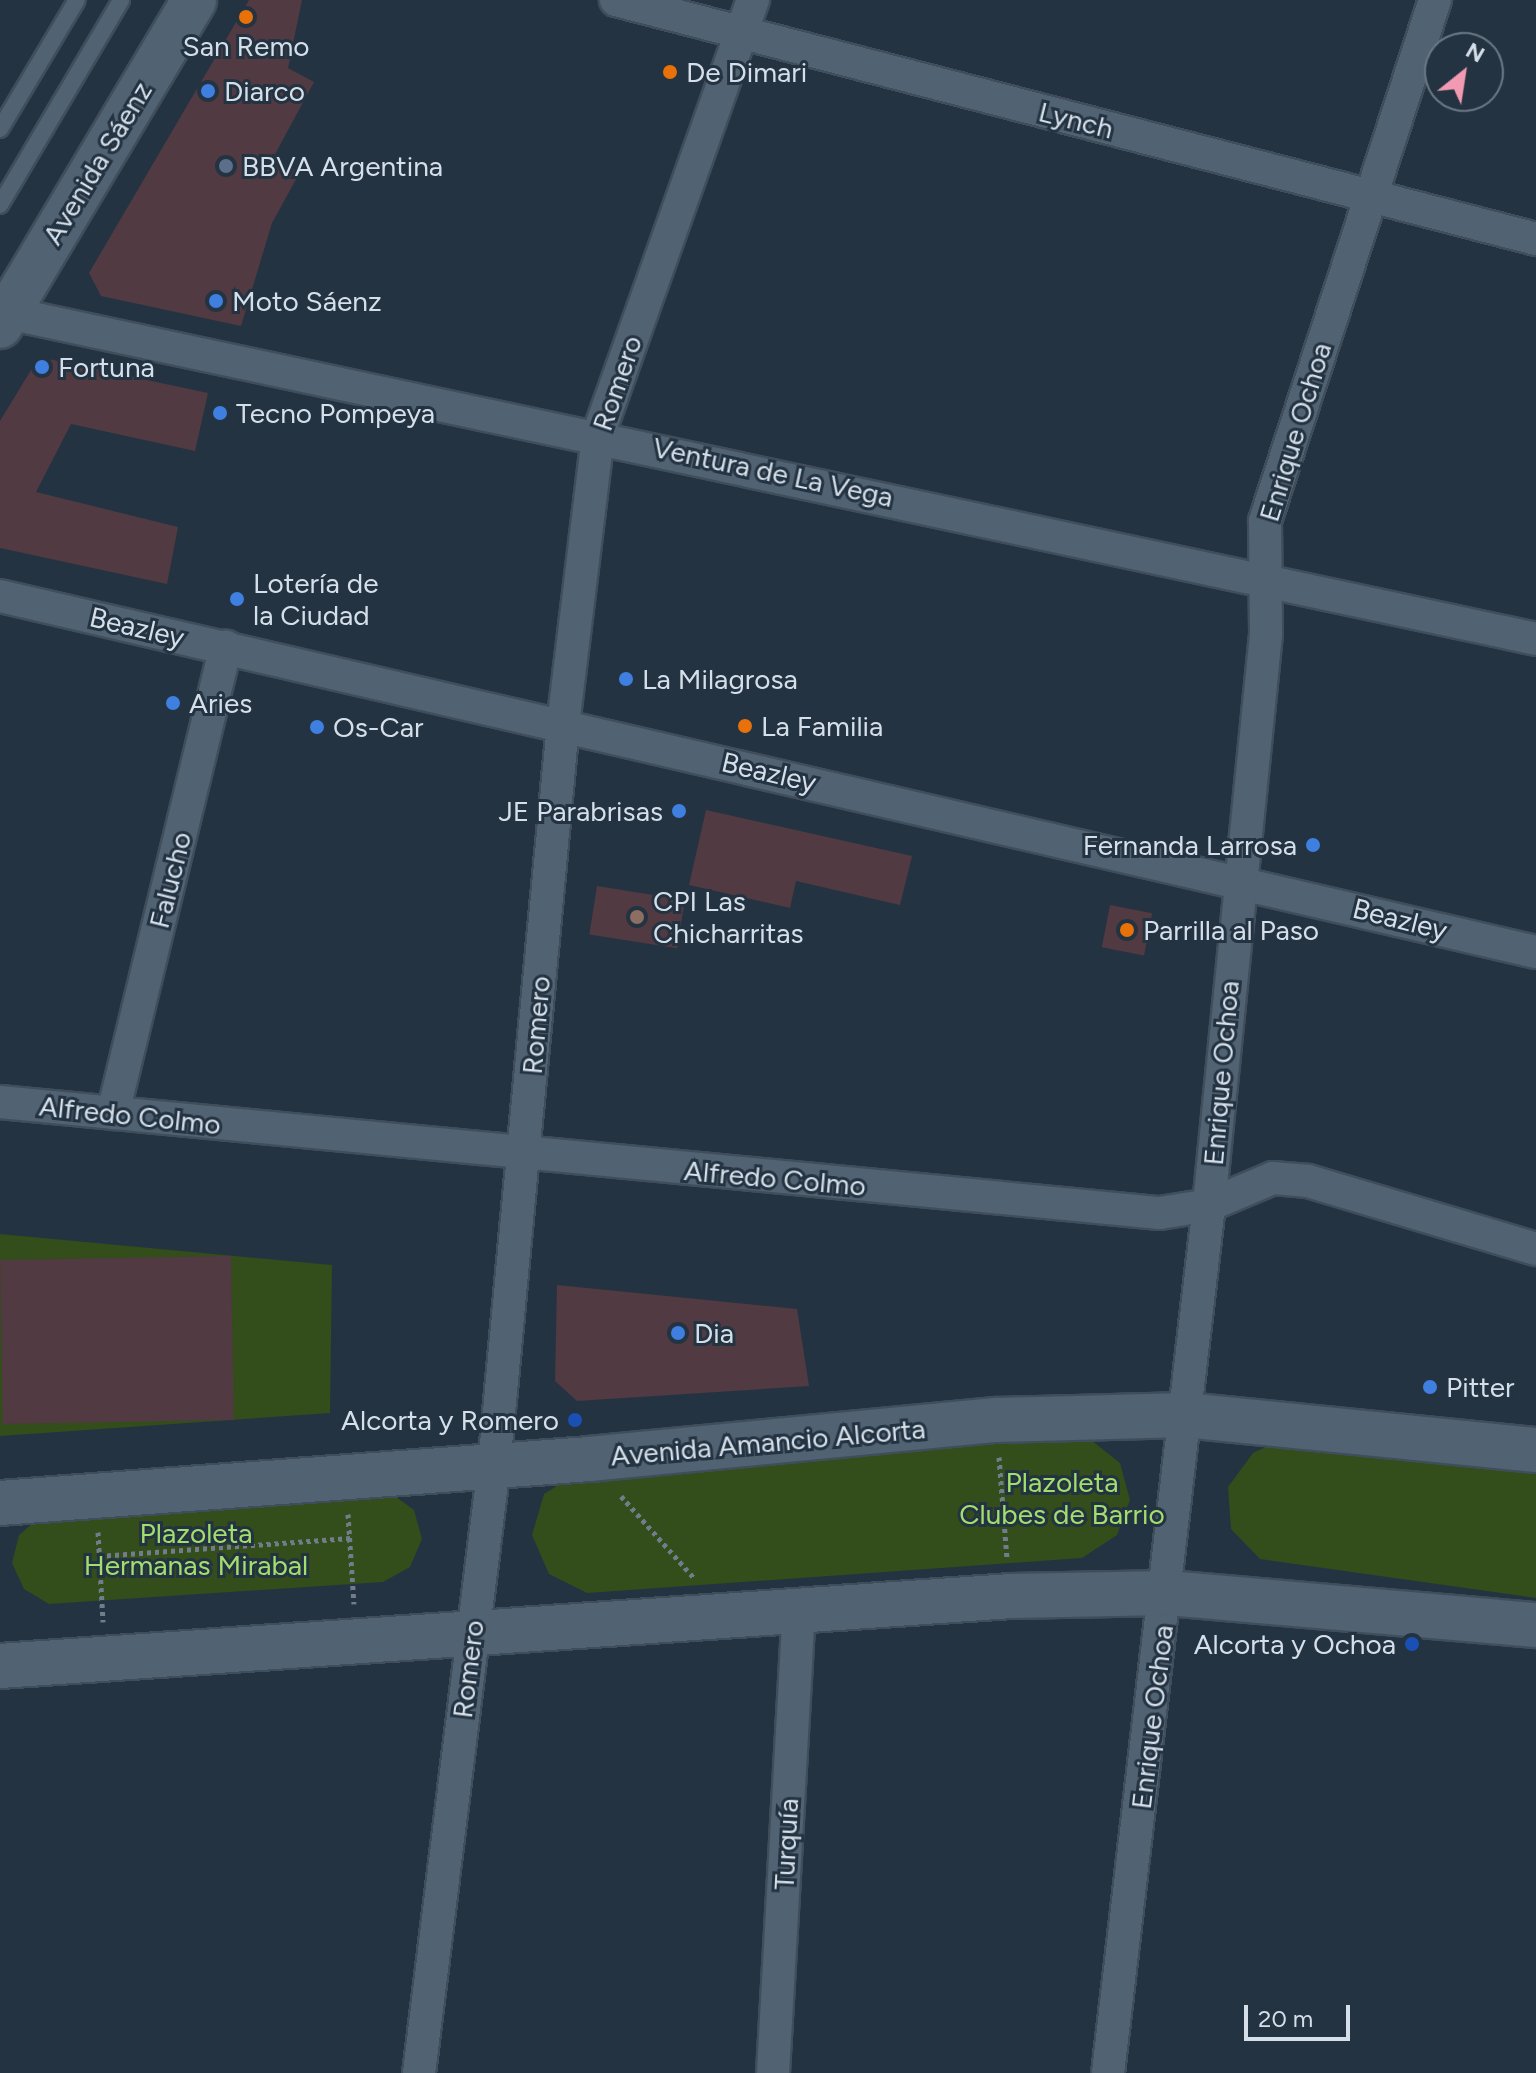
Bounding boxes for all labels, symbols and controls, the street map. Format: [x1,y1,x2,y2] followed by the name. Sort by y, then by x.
[237,8,255,26] marker: San Remo
[183,29,309,63] place label: San Remo
[1424,32,1504,112] north arrow
[1461,37,1489,68] text: N
[686,55,807,89] place label: De Dimari
[661,63,679,81] marker: De Dimari
[224,74,305,108] place label: Diarco
[35,75,159,251] street label: Avenida Sáenz
[199,82,217,100] marker: Diarco
[1035,95,1117,145] street label: Lynch
[242,149,443,183] place label: BBVA Argentina
[217,157,235,175] marker: BBVA Argentina
[232,284,382,318] place label: Moto Sáenz
[207,292,225,310] marker: Moto Sáenz
[585,331,649,435] street label: Romero
[1252,339,1338,525] street label: Enrique Ochoa
[58,350,155,384] place label: Fortuna
[33,358,51,376] marker: Fortuna
[236,396,435,430] place label: Tecno Pompeya
[211,404,229,422] marker: Tecno Pompeya
[650,430,896,514] street label: Ventura de La Vega
[253,566,378,632] place label: Lotería de la Ciudad
[228,590,246,608] marker: Lotería de la Ciudad
[86,600,188,654] street label: Beazley
[642,662,798,696] place label: La Milagrosa
[617,670,635,688] marker: La Milagrosa
[189,686,252,720] place label: Aries
[164,694,182,712] marker: Aries
[761,709,883,743] place label: La Familia
[333,710,423,744] place label: Os-Car
[736,717,754,735] marker: La Familia
[308,718,326,736] marker: Os-Car
[718,745,820,799] street label: Beazley
[498,794,663,828] place label: JE Parabrisas
[670,802,688,820] marker: JE Parabrisas
[142,828,198,932] street label: Falucho
[1083,828,1297,862] place label: Fernanda Larrosa
[1304,836,1322,854] marker: Fernanda Larrosa
[653,884,804,950] place label: CPI Las Chicharritas
[1349,891,1451,947] street label: Beazley
[628,908,646,926] marker: CPI Las Chicharritas
[1143,913,1319,947] place label: Parrilla al Paso
[1118,921,1136,939] marker: Parrilla al Paso
[515,974,557,1076] street label: Romero
[1196,979,1246,1167] street label: Enrique Ochoa
[38,1089,222,1141] street label: Alfredo Colmo
[683,1153,867,1203] street label: Alfredo Colmo
[694,1316,734,1350] place label: Dia
[669,1324,687,1342] marker: Dia
[1446,1370,1515,1404] place label: Pitter
[1421,1378,1439,1396] marker: Pitter
[341,1403,559,1437] place label: Alcorta y Romero
[566,1411,584,1429] marker: Alcorta y Romero
[609,1411,927,1473] street label: Avenida Amancio Alcorta
[959,1465,1165,1531] park label: Plazoleta Clubes de Barrio
[84,1516,308,1582] park label: Plazoleta Hermanas Mirabal
[445,1618,491,1720] street label: Romero
[1124,1623,1180,1811] street label: Enrique Ochoa
[1194,1627,1396,1661] place label: Alcorta y Ochoa
[1403,1635,1421,1653] marker: Alcorta y Ochoa
[767,1797,805,1891] street label: Turquía
[1248,1989,1354,2039] scale bar
[1258,2004,1313,2033] text: 20 m

